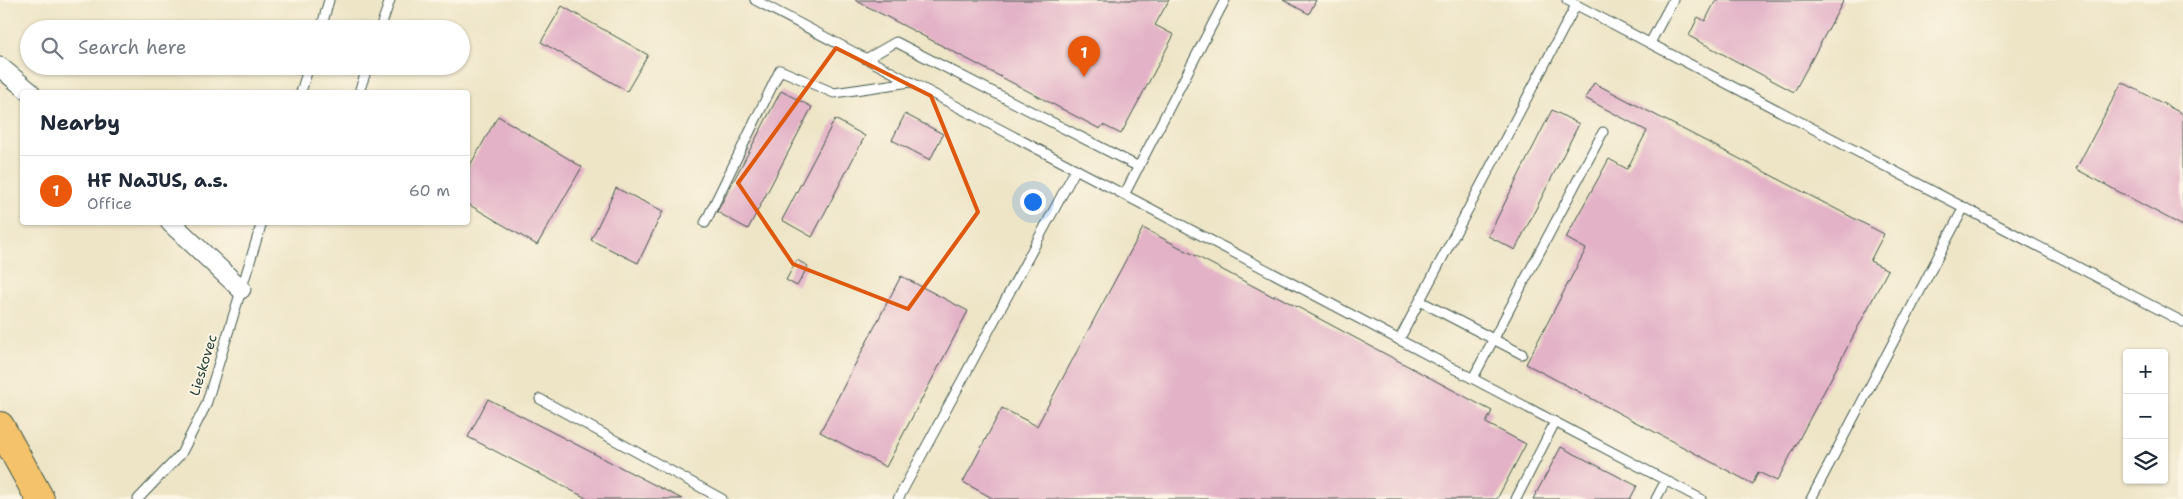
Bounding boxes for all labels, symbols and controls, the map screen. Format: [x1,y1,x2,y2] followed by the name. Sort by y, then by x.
[20,20,470,75] search box
[38,34,66,62] icon: search
[78,35,187,60] text: Search here
[1068,36,1100,77] pin: 1
[40,109,120,137] text: Nearby
[87,168,228,193] text: HF NaJUS, a.s.
[52,180,60,201] text: 1
[409,180,450,201] text: 60 m
[1020,189,1046,215] your location
[87,193,132,214] text: Office
[185,332,221,398] street label: Lieskovec
[2123,349,2168,484] map controls
[2123,349,2168,394] button: +
[2123,394,2168,439] button: −
[2123,439,2168,484] button: layers

